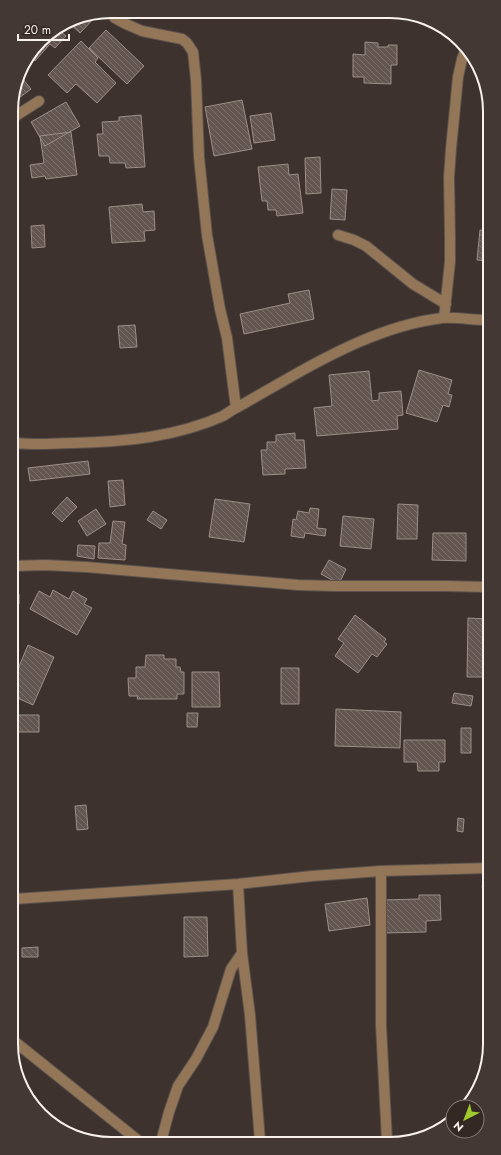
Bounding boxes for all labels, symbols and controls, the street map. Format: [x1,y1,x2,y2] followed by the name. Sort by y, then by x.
[18,16,69,42] scale bar
[24,21,51,39] text: 20 m
[445,1099,485,1139] north arrow
[450,1118,467,1135] text: N

